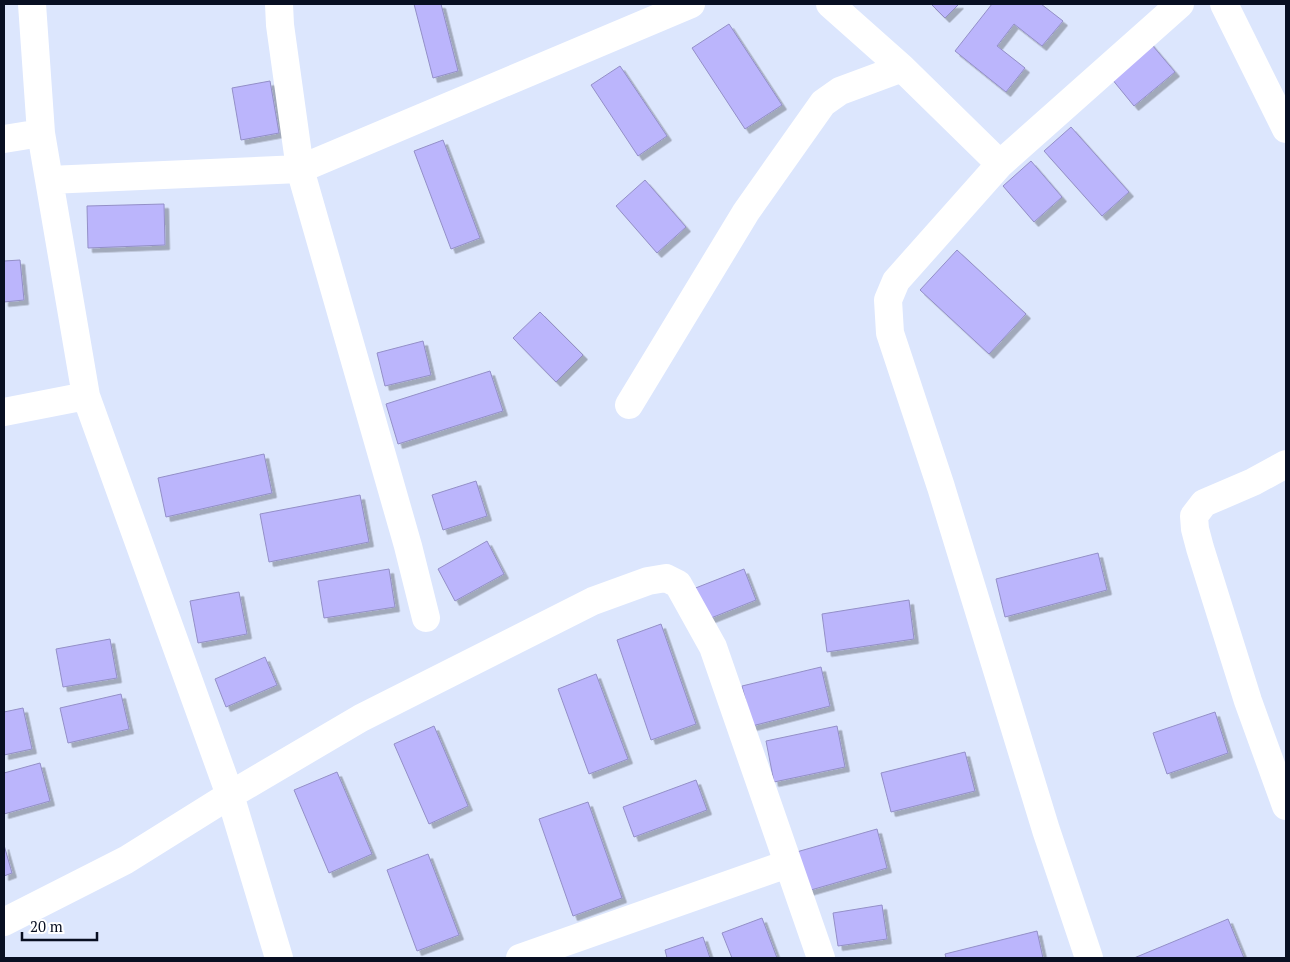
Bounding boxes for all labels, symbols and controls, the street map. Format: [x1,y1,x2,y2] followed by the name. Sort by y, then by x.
[22,910,98,942] scale bar
[30,916,63,936] text: 20 m

